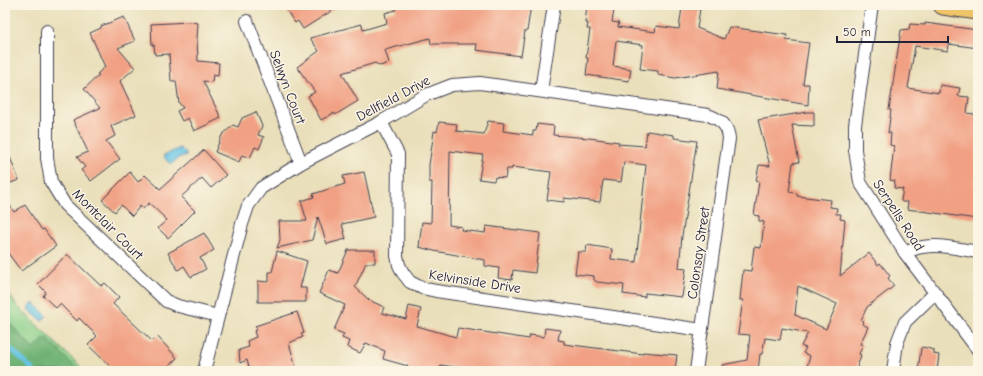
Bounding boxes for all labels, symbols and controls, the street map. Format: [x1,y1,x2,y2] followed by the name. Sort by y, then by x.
[837,18,948,44] scale bar
[843,25,871,39] text: 50 m
[266,48,310,127] street label: Selwyn Court
[353,72,433,125] street label: Dellfield Drive
[869,176,928,254] street label: Serpells Road
[69,185,147,264] street label: Montclair Court
[684,205,714,300] street label: Colonsay Street
[428,266,522,297] street label: Kelvinside Drive

